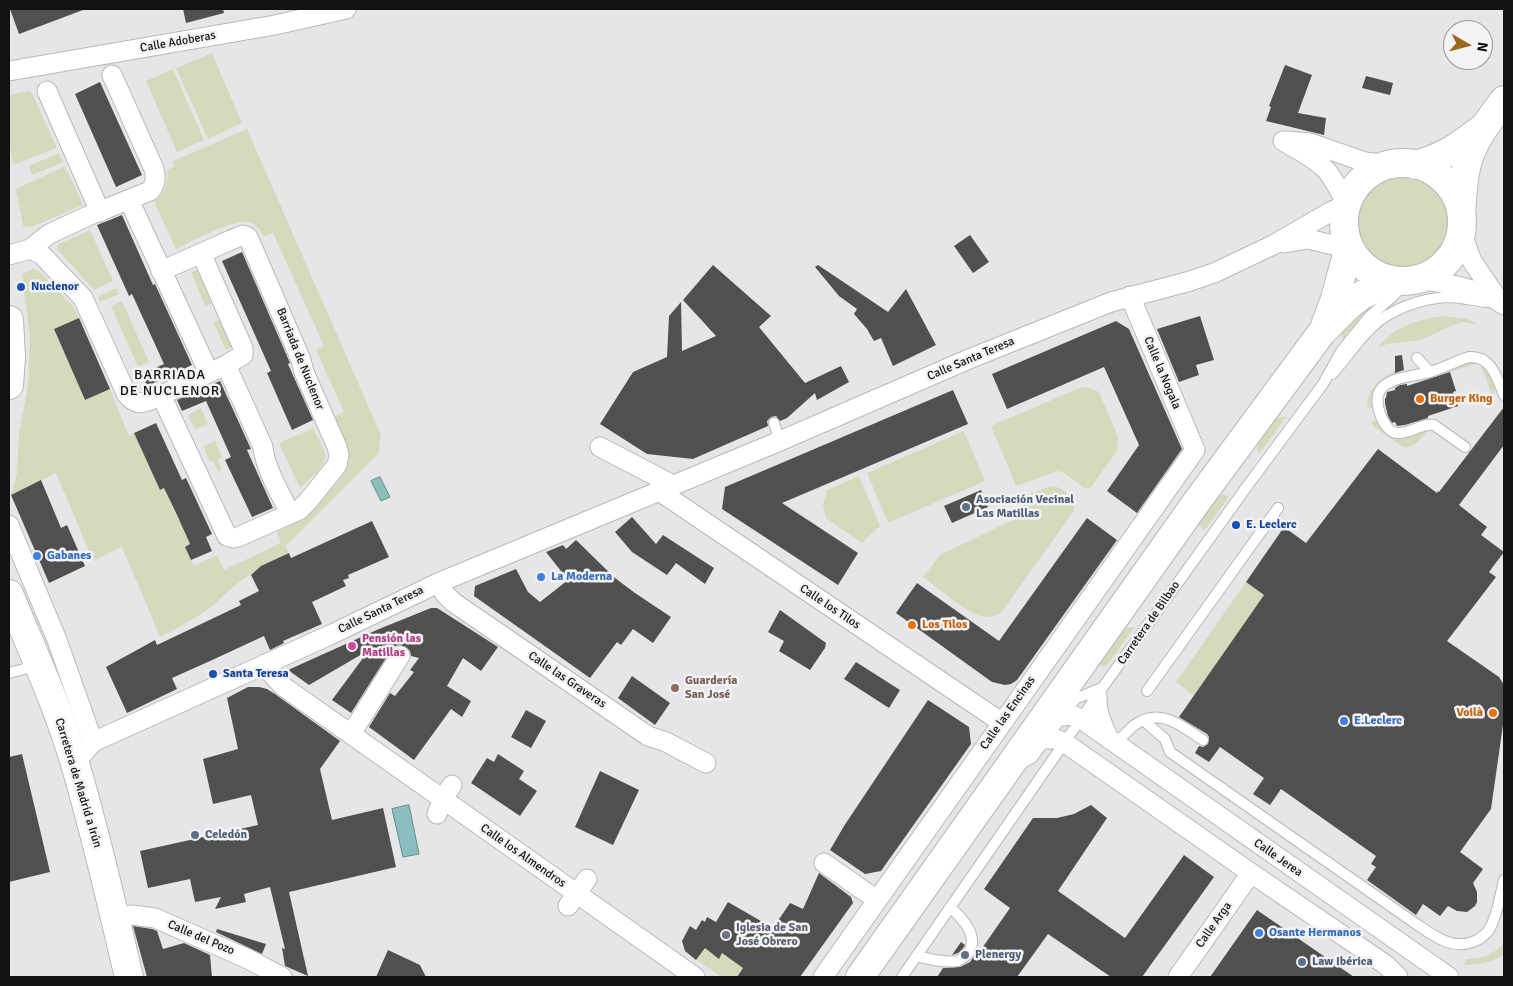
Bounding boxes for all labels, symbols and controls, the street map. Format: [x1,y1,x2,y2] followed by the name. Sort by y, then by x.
[1443,20,1493,70] north arrow
[139,28,217,56] street label: Calle Adoberas
[1473,41,1491,53] text: N
[31,280,79,294] place label: Nuclenor
[15,281,27,293] marker: Nuclenor
[273,306,327,412] street label: Barriada de Nuclenor
[925,334,1017,384] street label: Calle Santa Teresa
[1140,335,1184,411] street label: Calle la Nogala
[118,367,222,400] district label: BARRIADA DE NUCLENOR
[1430,392,1492,406] place label: Burger King
[1414,393,1426,405] marker: Burger King
[976,493,1074,521] place label: Asociación Vecinal Las Matillas
[960,501,972,513] marker: Asociación Vecinal Las Matillas
[1246,518,1297,532] place label: E. Leclerc
[1230,519,1242,531] marker: E. Leclerc
[47,549,91,563] place label: Gabanes
[31,550,43,562] marker: Gabanes
[551,570,612,584] place label: La Moderna
[535,571,547,583] marker: La Moderna
[1115,578,1183,668] street label: Carretera de Bilbao
[797,581,863,633] street label: Calle los Tilos
[336,583,426,637] street label: Calle Santa Teresa
[922,618,967,632] place label: Los Tilos
[906,619,918,631] marker: Los Tilos
[362,632,421,660] place label: Pensión las Matillas
[346,640,358,652] marker: Pensión las Matillas
[525,649,609,711] street label: Calle las Graveras
[223,667,289,681] place label: Santa Teresa
[207,668,219,680] marker: Santa Teresa
[977,673,1039,753] street label: Calle las Encinas
[685,674,737,702] place label: Guardería San José
[669,682,681,694] marker: Guardería San José
[1457,706,1483,720] place label: Voilà
[1487,707,1499,719] marker: Voilà
[1354,714,1402,728] place label: E.Leclerc
[1338,715,1350,727] marker: E.Leclerc
[51,716,105,850] street label: Carretera de Madrid a Irún
[477,821,569,891] street label: Calle los Almendros
[205,828,247,842] place label: Celedón
[189,829,201,841] marker: Celedón
[1251,836,1305,880] street label: Calle Jerea
[1193,899,1235,951] street label: Calle Arga
[165,917,237,959] street label: Calle del Pozo
[736,921,808,949] place label: Iglesia de San José Obrero
[1269,926,1361,940] place label: Osante Hermanos
[1253,927,1265,939] marker: Osante Hermanos
[720,929,732,941] marker: Iglesia de San José Obrero
[975,948,1021,962] place label: Plenergy
[959,949,971,961] marker: Plenergy
[1312,955,1373,969] place label: Law Ibérica
[1296,956,1308,968] marker: Law Ibérica

